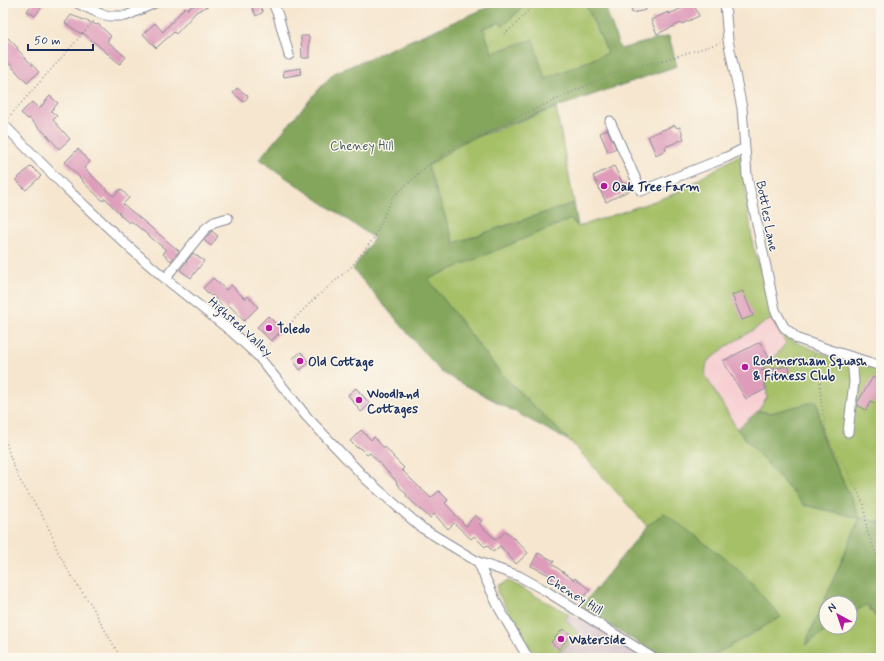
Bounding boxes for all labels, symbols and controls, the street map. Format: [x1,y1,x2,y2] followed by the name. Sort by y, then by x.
[28,26,93,52] scale bar
[34,33,61,49] text: 50 m
[330,138,394,155] park label: Cheney Hill
[612,179,700,196] place label: Oak Tree Farm
[751,179,782,253] street label: Bottles Lane
[599,181,609,191] marker: Oak Tree Farm
[203,294,276,362] street label: Highsted Valley
[277,321,310,338] place label: Toledo
[264,323,274,333] marker: Toledo
[753,353,867,385] place label: Rodmersham Squash & Fitness Club
[308,354,374,372] place label: Old Cottage
[295,356,305,366] marker: Old Cottage
[740,362,750,372] marker: Rodmersham Squash & Fitness Club
[366,386,420,419] place label: Woodland Cottages
[354,395,364,405] marker: Woodland Cottages
[543,571,606,619] street label: Cheney Hill
[818,595,858,635] north arrow
[825,600,840,616] text: N
[568,632,626,649] place label: Waterside
[556,634,566,644] marker: Waterside

